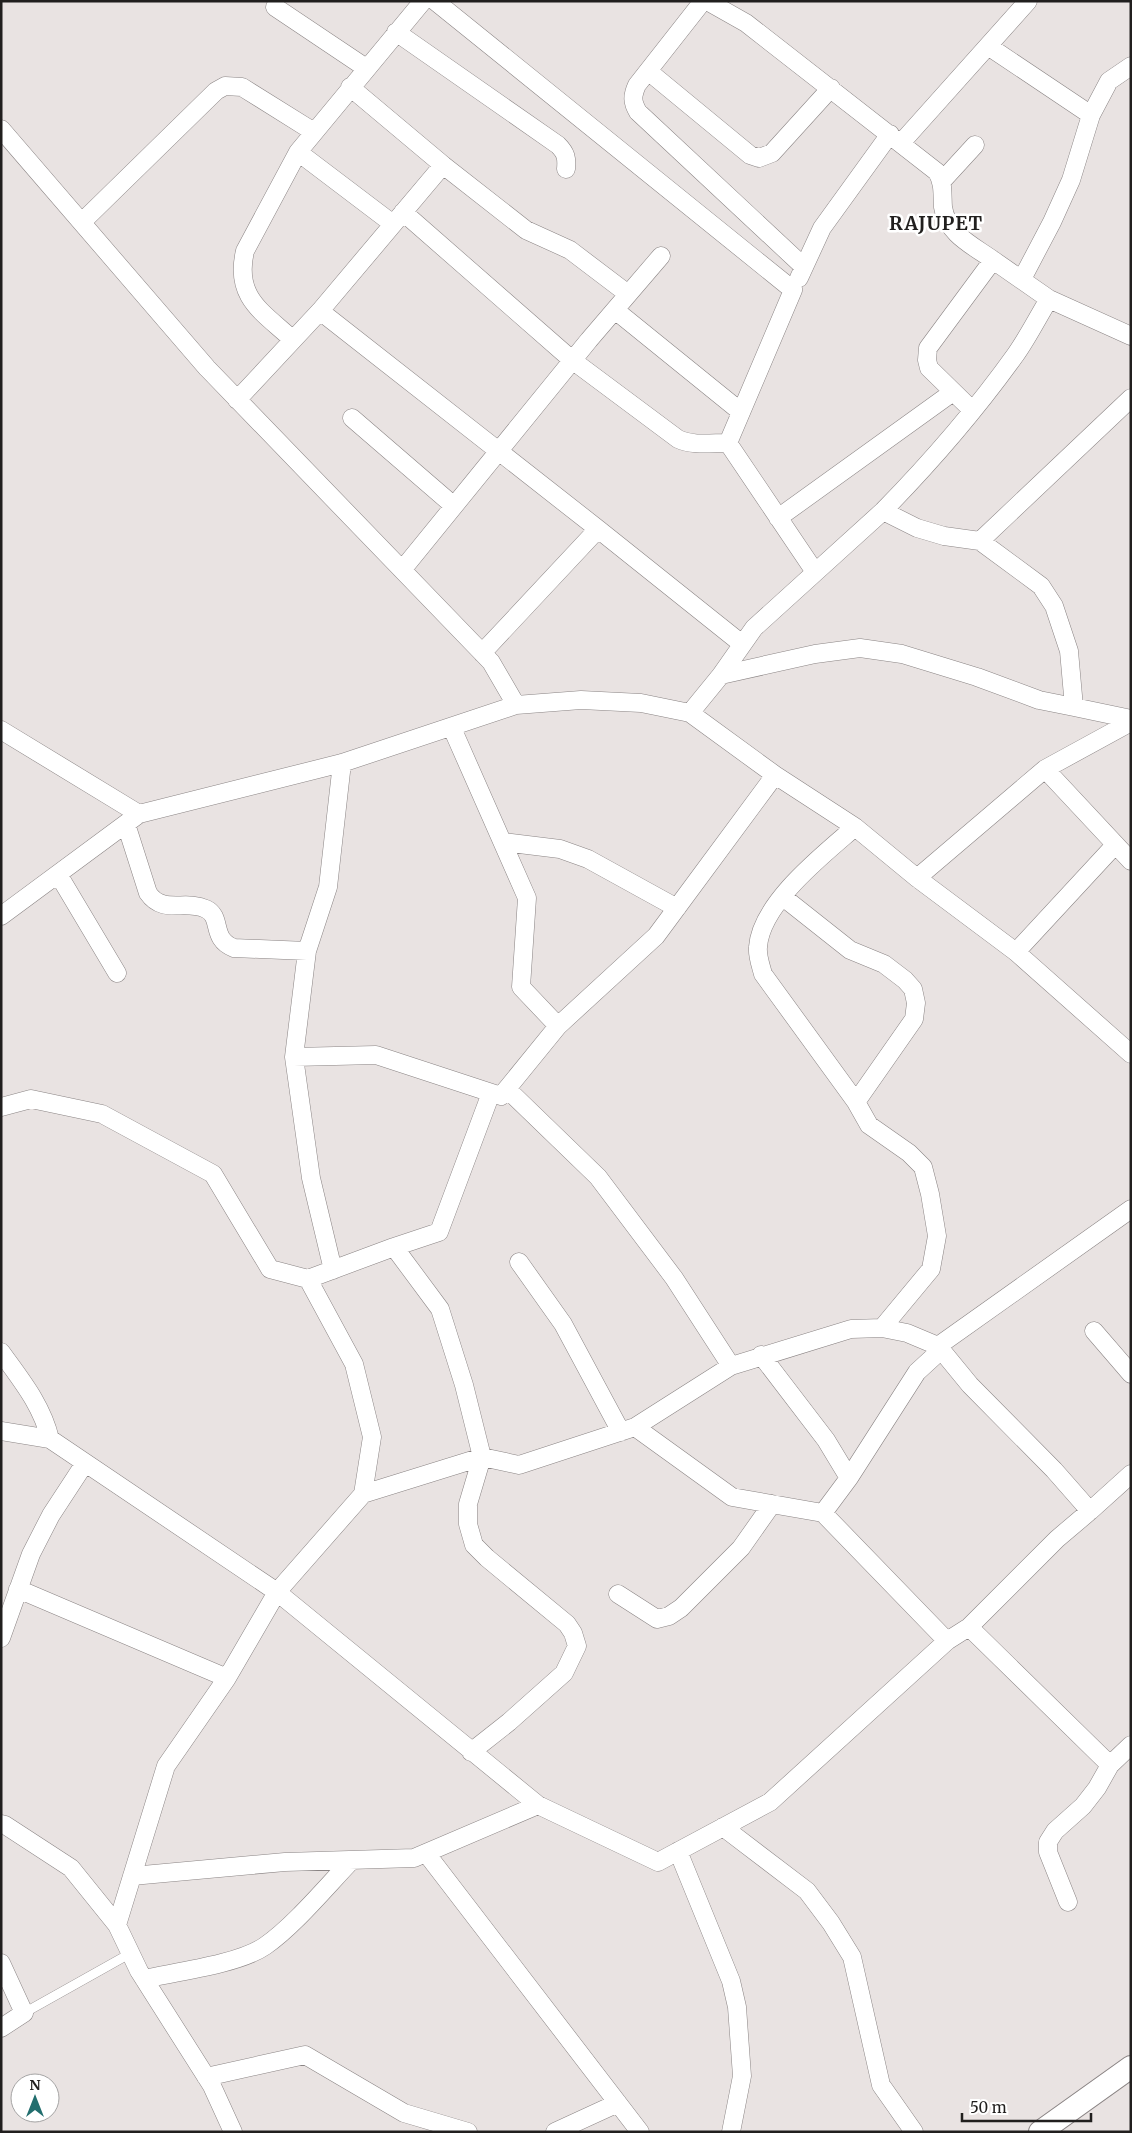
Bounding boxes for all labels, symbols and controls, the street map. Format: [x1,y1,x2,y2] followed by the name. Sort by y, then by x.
[889,211,983,235] district label: RAJUPET
[10,2073,60,2123] north arrow
[29,2076,41,2094] text: N
[962,2090,1091,2122] scale bar
[970,2098,1007,2117] text: 50 m

